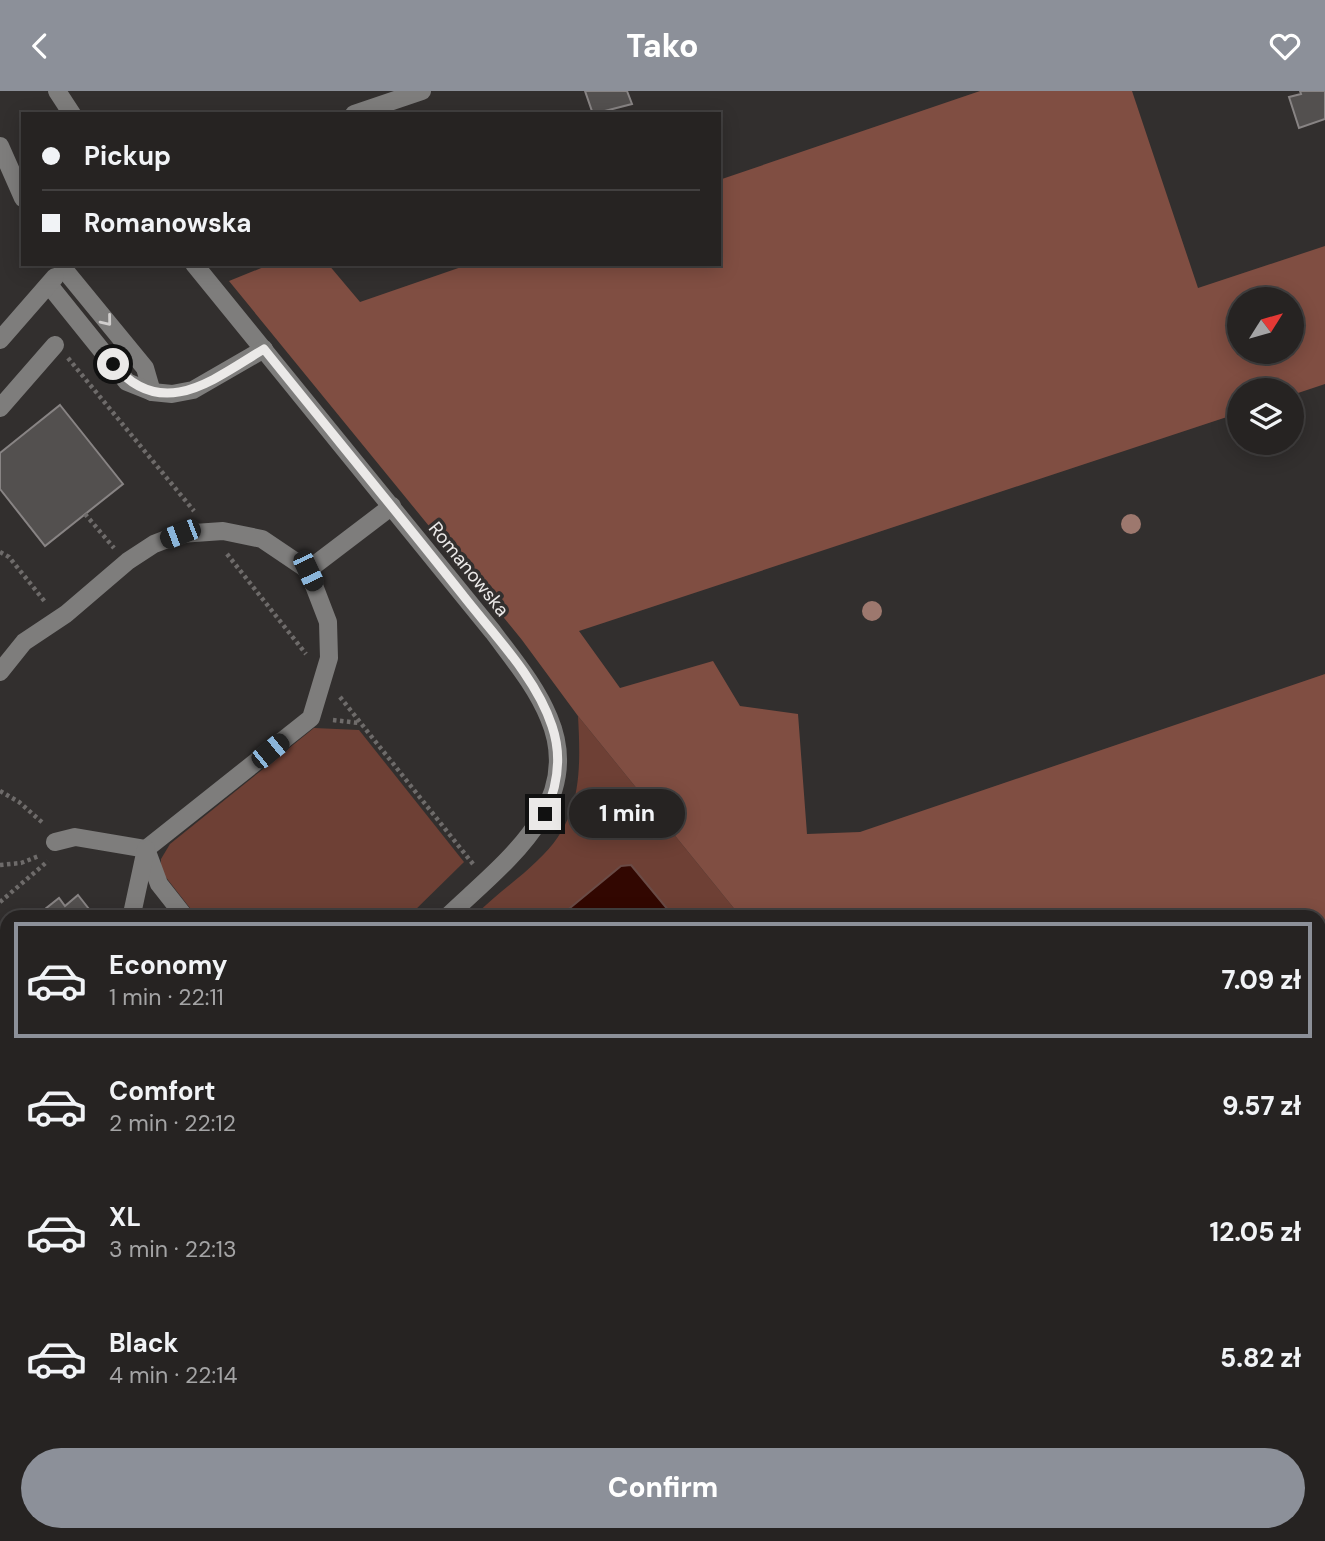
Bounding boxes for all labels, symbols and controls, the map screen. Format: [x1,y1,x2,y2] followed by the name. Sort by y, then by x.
[626,25,699,67] text: Tako
[21,27,59,65] icon: back
[1266,27,1304,65] icon: heart
[84,139,171,173] text: Pickup
[84,206,252,240] text: Romanowska
[1227,287,1304,364] north arrow
[1227,287,1304,455] map controls
[98,314,111,326] one-way arrow
[97,348,129,380] route start
[1227,378,1304,455] button: layers
[423,516,515,622] street label: Romanowska
[157,517,204,551] car
[290,548,327,594] car
[248,730,293,772] car
[570,789,685,839] callout: 1 min
[529,798,561,830] route end
[599,798,655,828] text: 1 min
[109,948,227,982] text: Economy
[25,949,88,1012] icon: car
[1221,963,1301,997] text: 7.09 zł
[109,982,224,1012] text: 1 min · 22:11
[109,1074,215,1108] text: Comfort
[25,1075,88,1138] icon: car
[1222,1089,1301,1123] text: 9.57 zł
[109,1108,236,1138] text: 2 min · 22:12
[109,1200,141,1234] text: XL
[25,1201,88,1264] icon: car
[1210,1215,1301,1249] text: 12.05 zł
[109,1234,237,1264] text: 3 min · 22:13
[109,1326,179,1360] text: Black
[25,1327,88,1390] icon: car
[1220,1341,1301,1375] text: 5.82 zł
[109,1360,237,1390] text: 4 min · 22:14
[21,1448,1305,1528] button: Confirm

